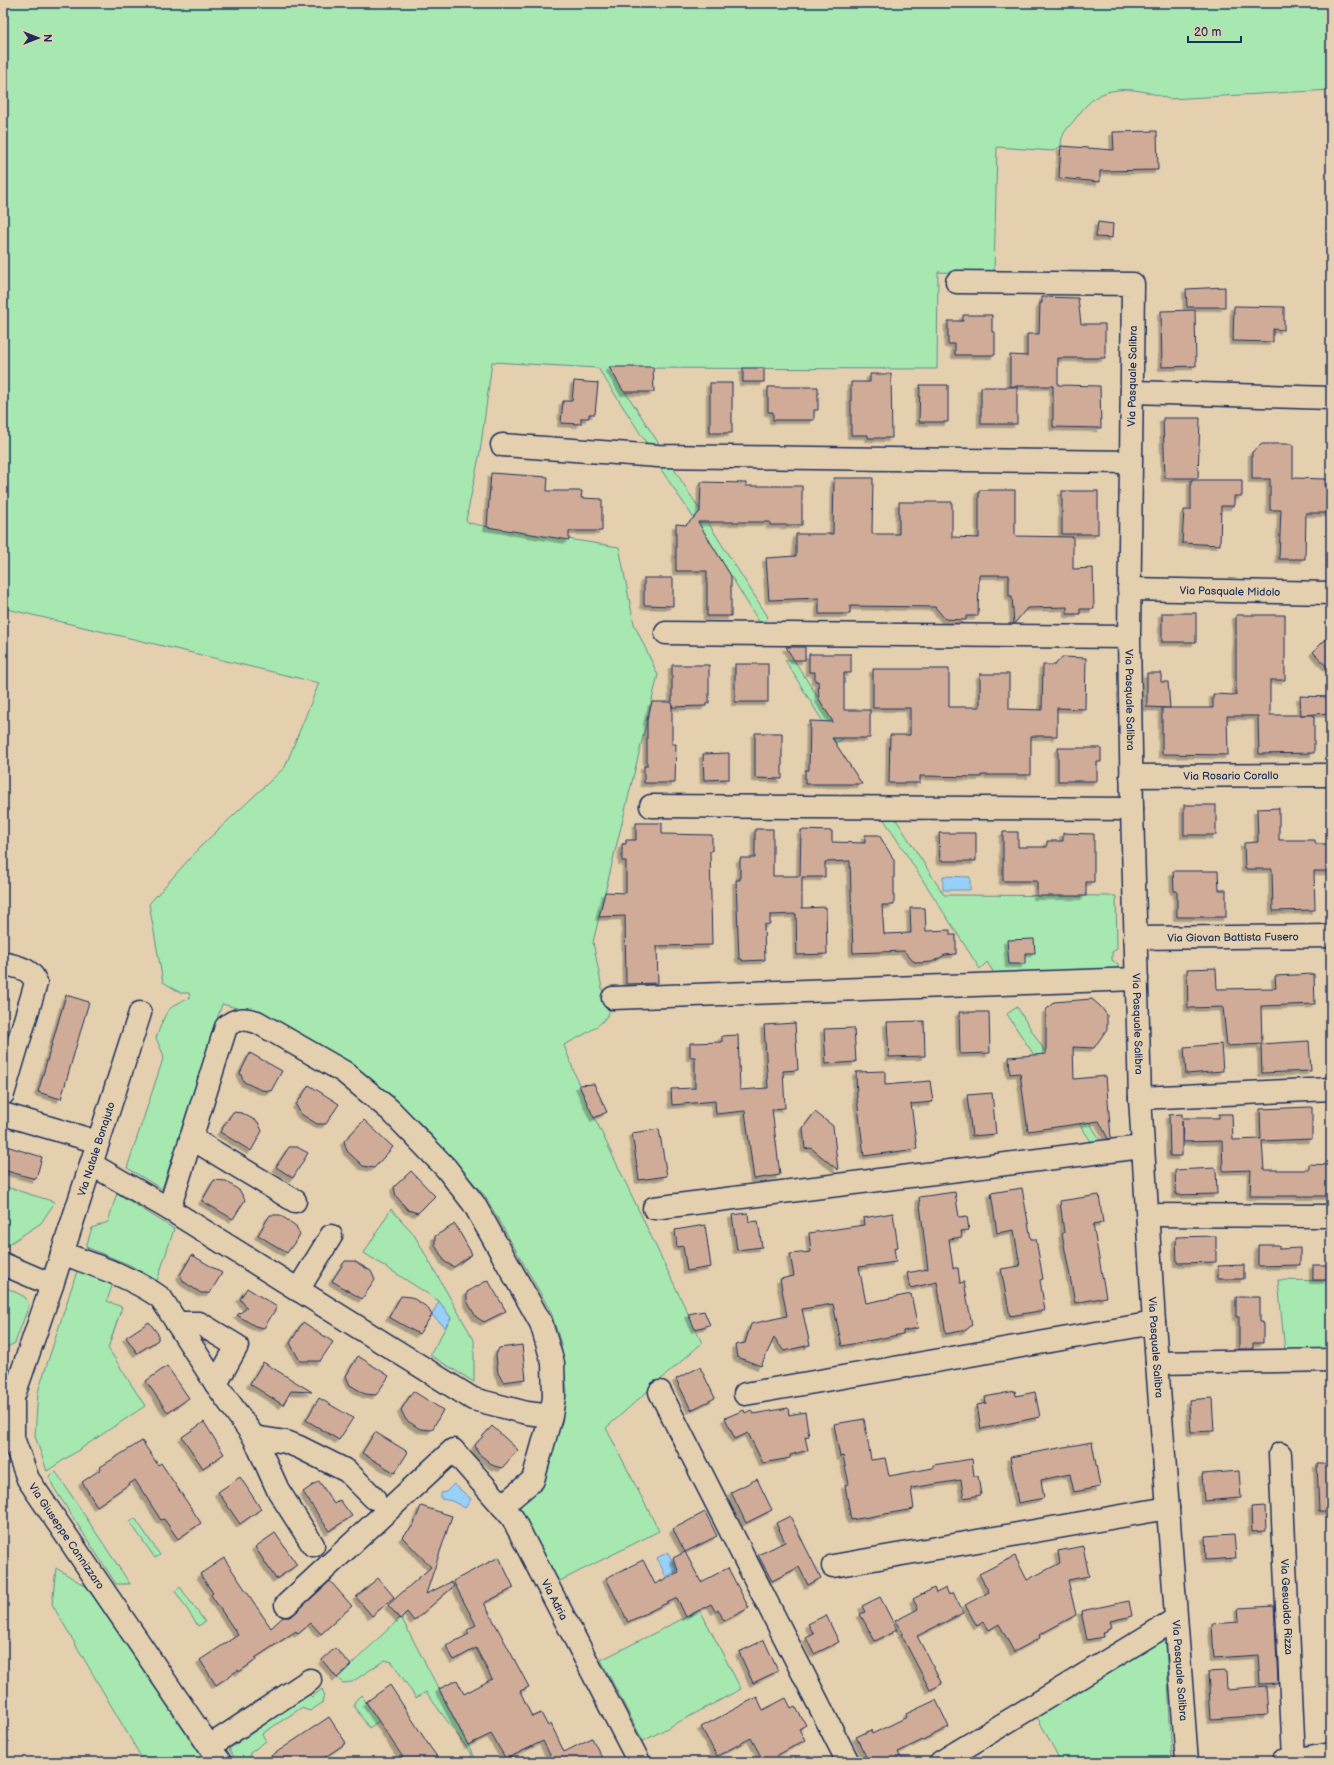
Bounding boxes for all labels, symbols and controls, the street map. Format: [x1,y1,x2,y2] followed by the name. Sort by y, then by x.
[18,18,58,58] north arrow
[1188,18,1241,44] scale bar
[1194,25,1221,40] text: 20 m
[41,34,54,42] text: N
[1125,325,1140,427] street label: Via Pasquale Salibra
[1179,584,1280,599] street label: Via Pasquale Midolo
[1122,649,1137,751] street label: Via Pasquale Salibra
[1183,769,1279,783] street label: Via Rosario Corallo
[1167,930,1299,945] street label: Via Giovan Battista Fusero
[1130,973,1145,1075] street label: Via Pasquale Salibra
[75,1100,118,1198] street label: Via Natale Bonajuto
[1145,1296,1166,1398] street label: Via Pasquale Salibra
[26,1481,107,1592] street label: Via Giuseppe Cannizzaro
[1278,1559,1295,1655] street label: Via Gesualdo Rizza
[538,1577,570,1622] street label: Via Adria
[1169,1619,1190,1721] street label: Via Pasquale Salibra

